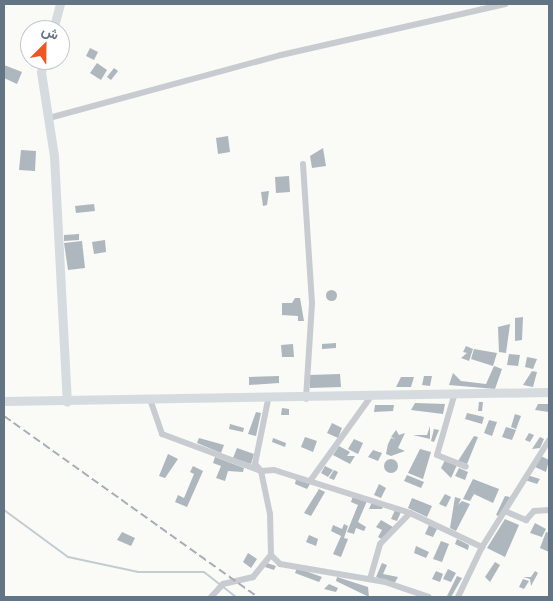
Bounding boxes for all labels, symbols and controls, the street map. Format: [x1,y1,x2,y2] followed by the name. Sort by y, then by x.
[20,20,70,70] north arrow
[40,21,62,43] text: ش

